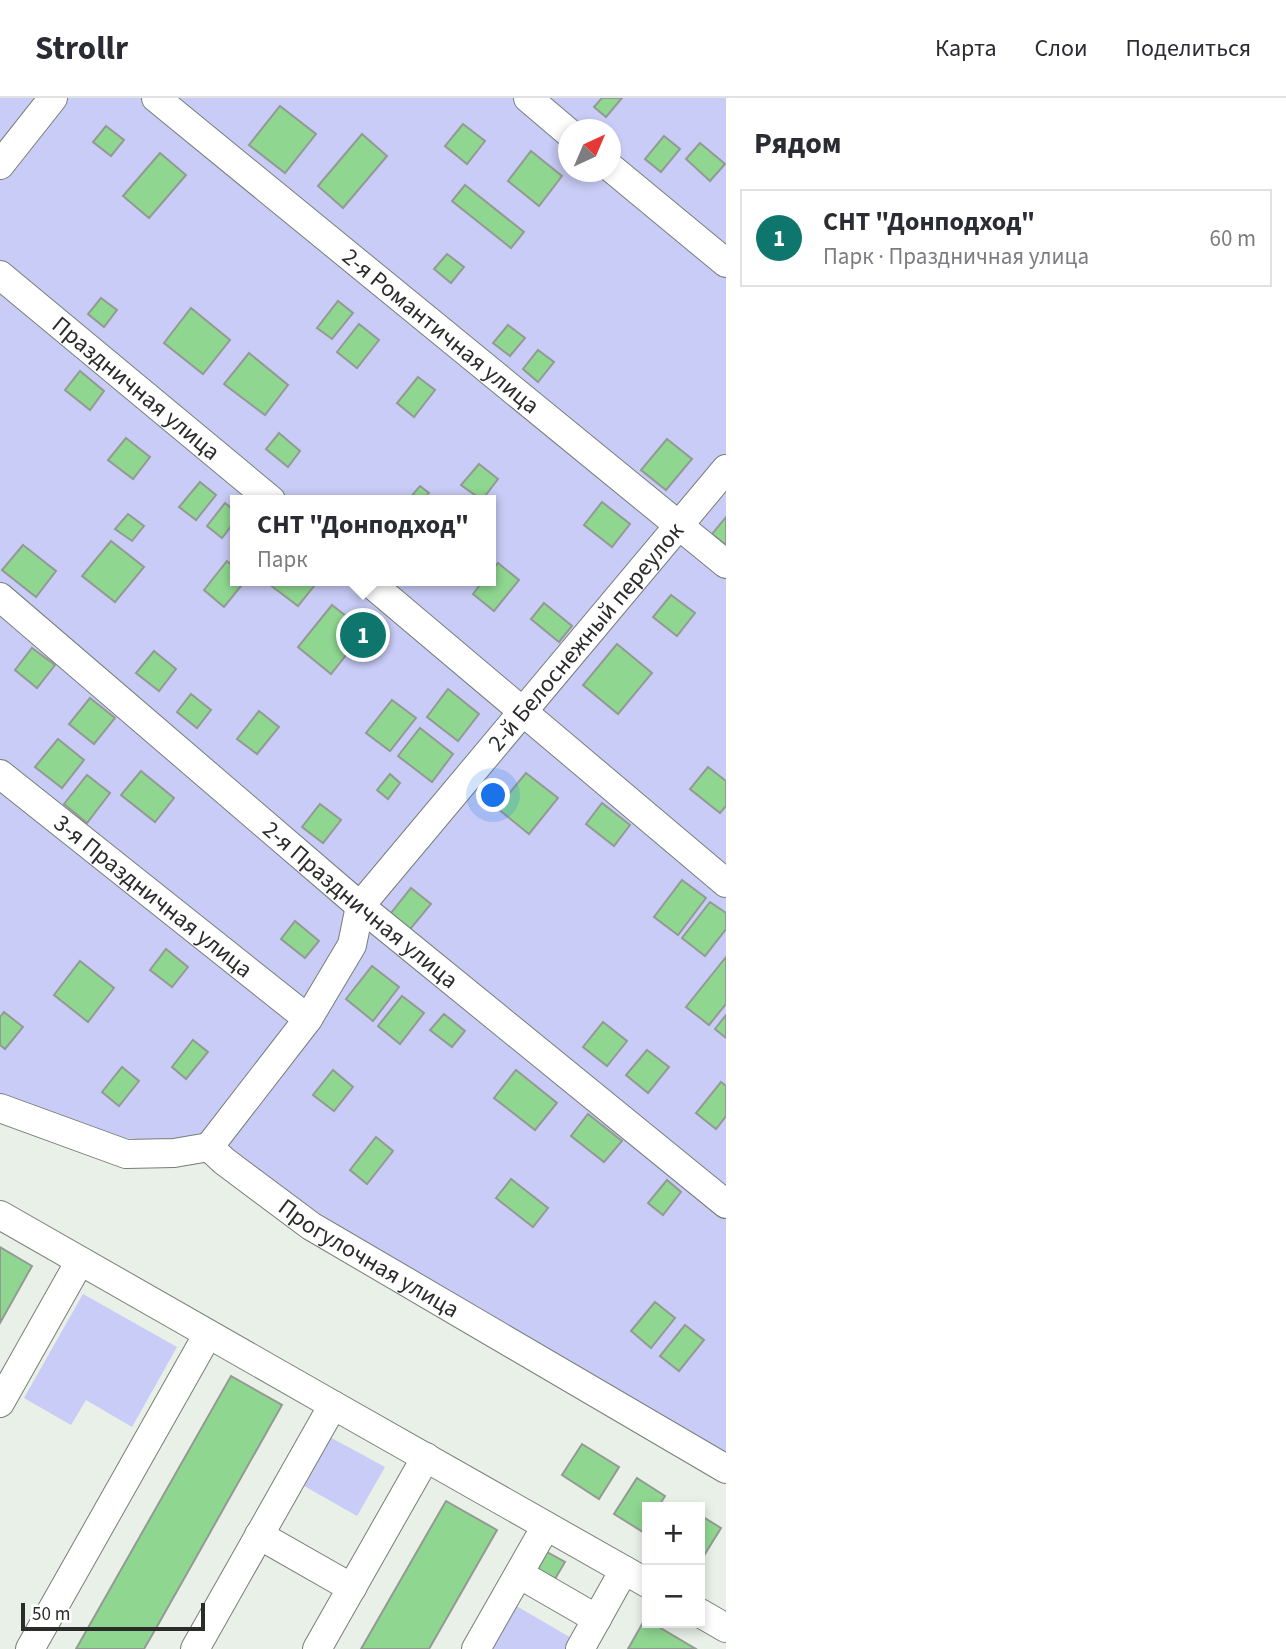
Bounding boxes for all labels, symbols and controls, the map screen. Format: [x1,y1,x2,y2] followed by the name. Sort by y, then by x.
[35,25,128,72] text: Strollr
[935,31,997,66] text: Карта
[1035,31,1088,66] text: Слои
[1126,31,1251,66] text: Поделиться
[558,119,621,182] north arrow
[754,122,842,165] text: Рядом
[823,203,1035,240] text: СНТ "Донподход"
[773,222,785,255] text: 1
[1209,222,1256,255] text: 60 m
[335,240,547,422] street label: 2-я Романтичная улица
[823,240,1089,273] text: Парк · Праздничная улица
[44,308,228,468] street label: Праздничная улица
[230,495,496,586] popup
[257,506,469,543] text: СНТ "Донподход"
[479,514,692,759] street label: 2-й Белоснежный переулок
[257,543,308,576] text: Парк
[340,609,386,661] pin: 1
[476,778,510,812] your location
[46,806,260,986] street label: 3-я Праздничная улица
[255,812,466,997] street label: 2-я Праздничная улица
[271,1190,466,1327] street label: Прогулочная улица
[642,1502,705,1628] map controls
[642,1502,705,1565] button: +
[642,1565,705,1628] button: −
[21,1600,205,1632] scale bar
[32,1601,70,1628] text: 50 m

